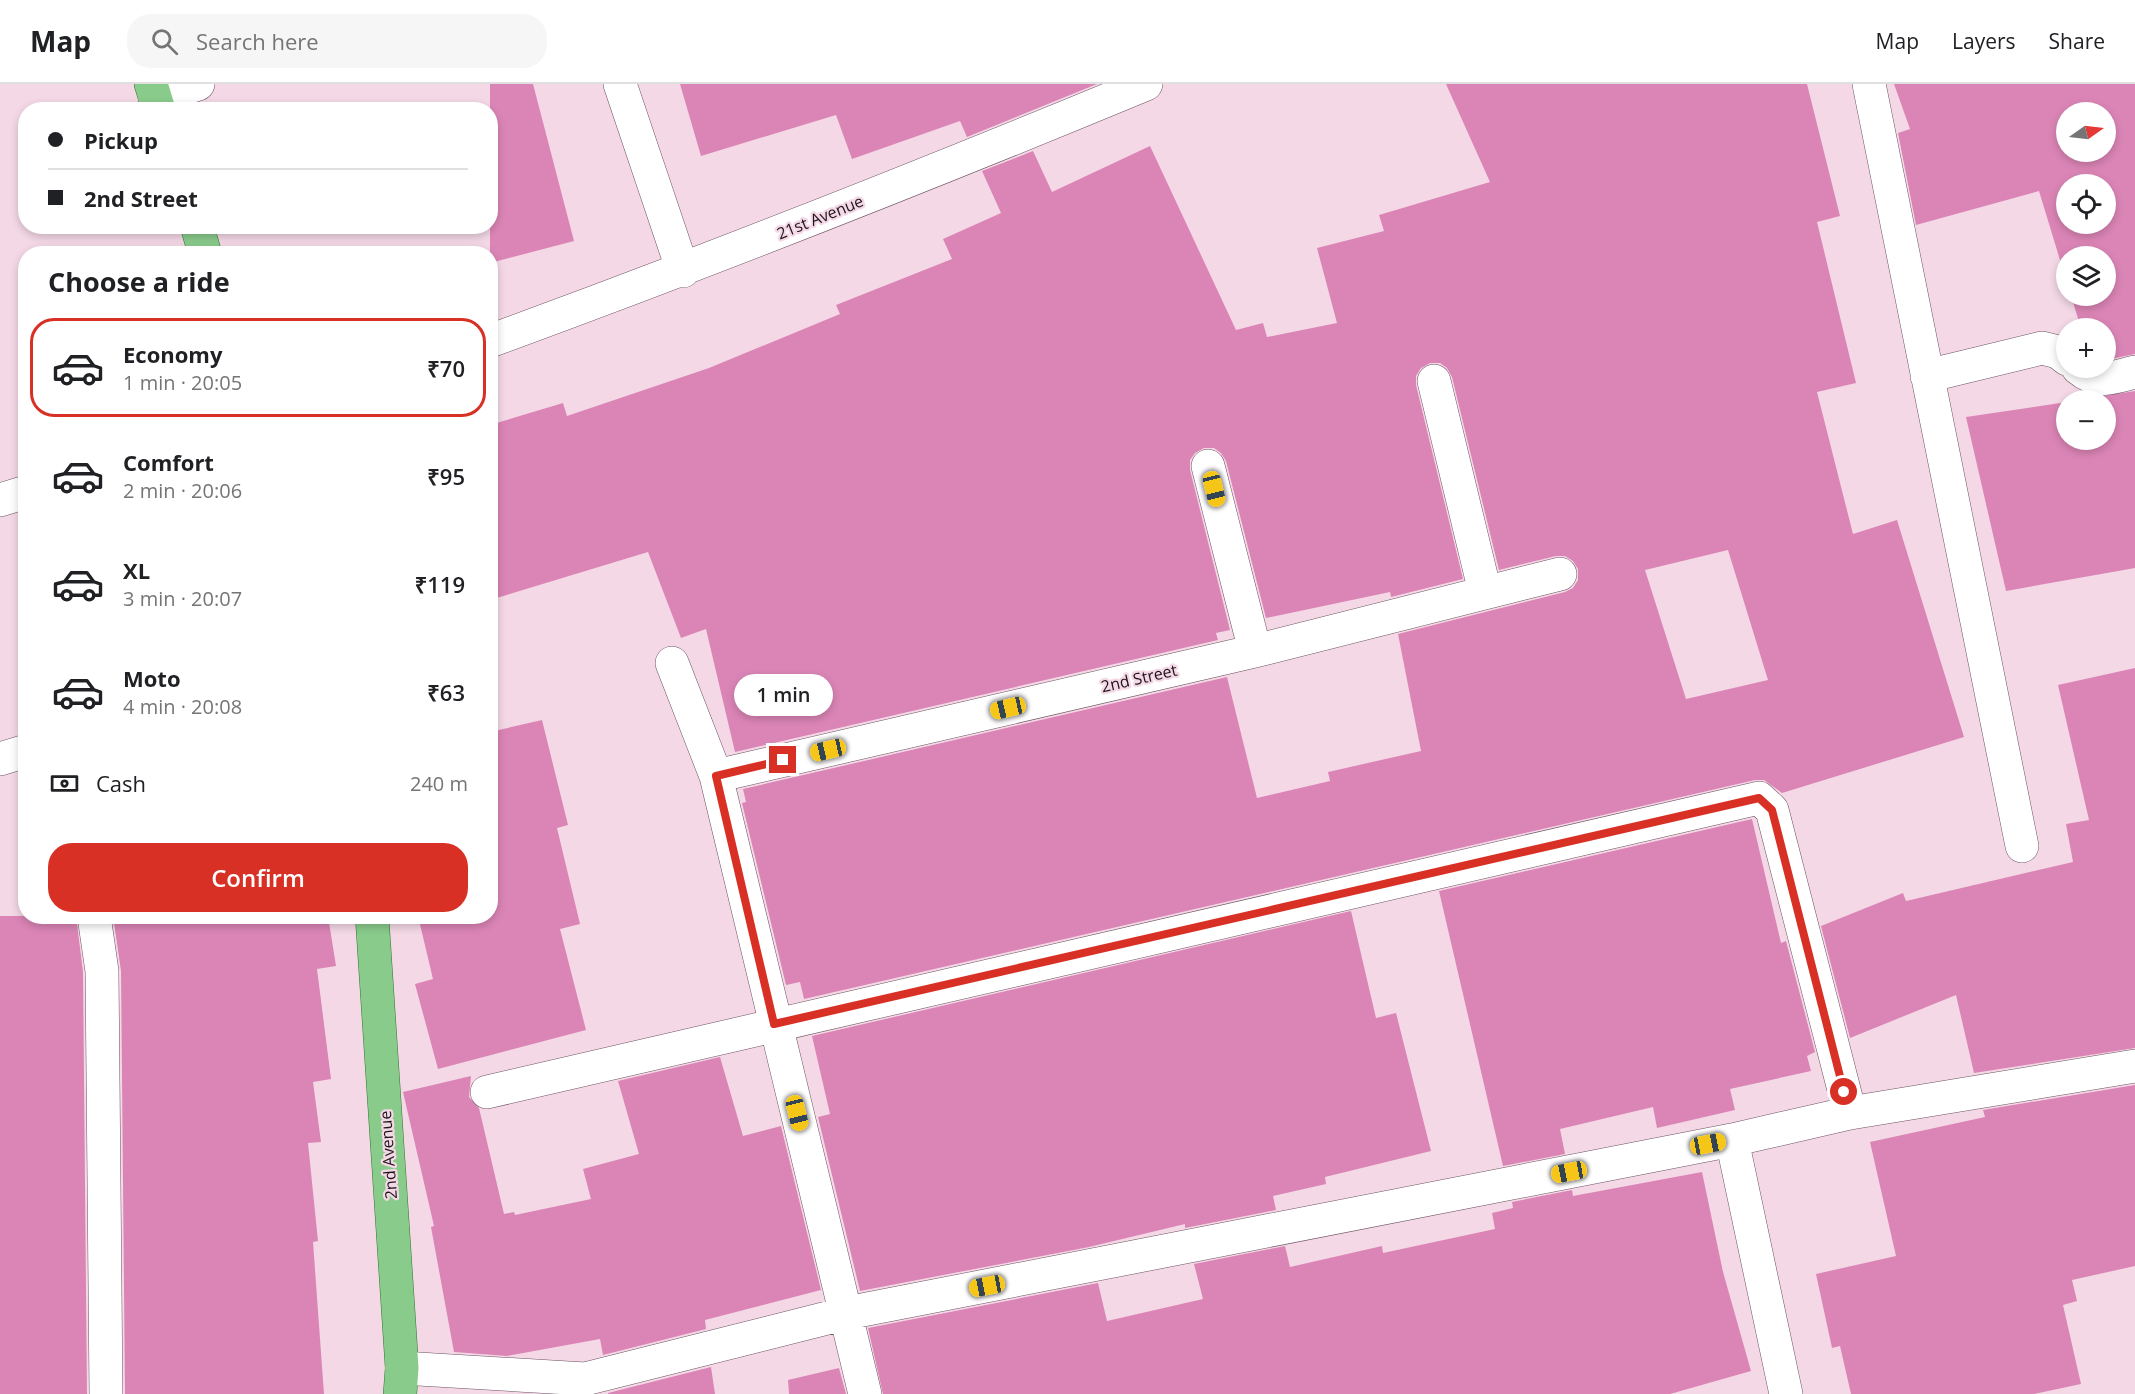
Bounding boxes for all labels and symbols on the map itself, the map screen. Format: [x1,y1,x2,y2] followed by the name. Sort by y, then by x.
[2056,102,2116,162] north arrow
[773,190,867,244] street label: 21st Avenue
[1201,469,1227,509] car
[1099,658,1180,697] street label: 2nd Street
[734,673,832,715] callout: 1 min
[988,695,1028,721] car
[808,737,848,763] car
[769,746,796,773] route end
[1830,1078,1857,1105] route start
[784,1093,810,1133] car
[374,1110,402,1200] street label: 2nd Avenue
[1689,1132,1727,1156] car
[1550,1160,1588,1184] car
[968,1274,1006,1298] car

